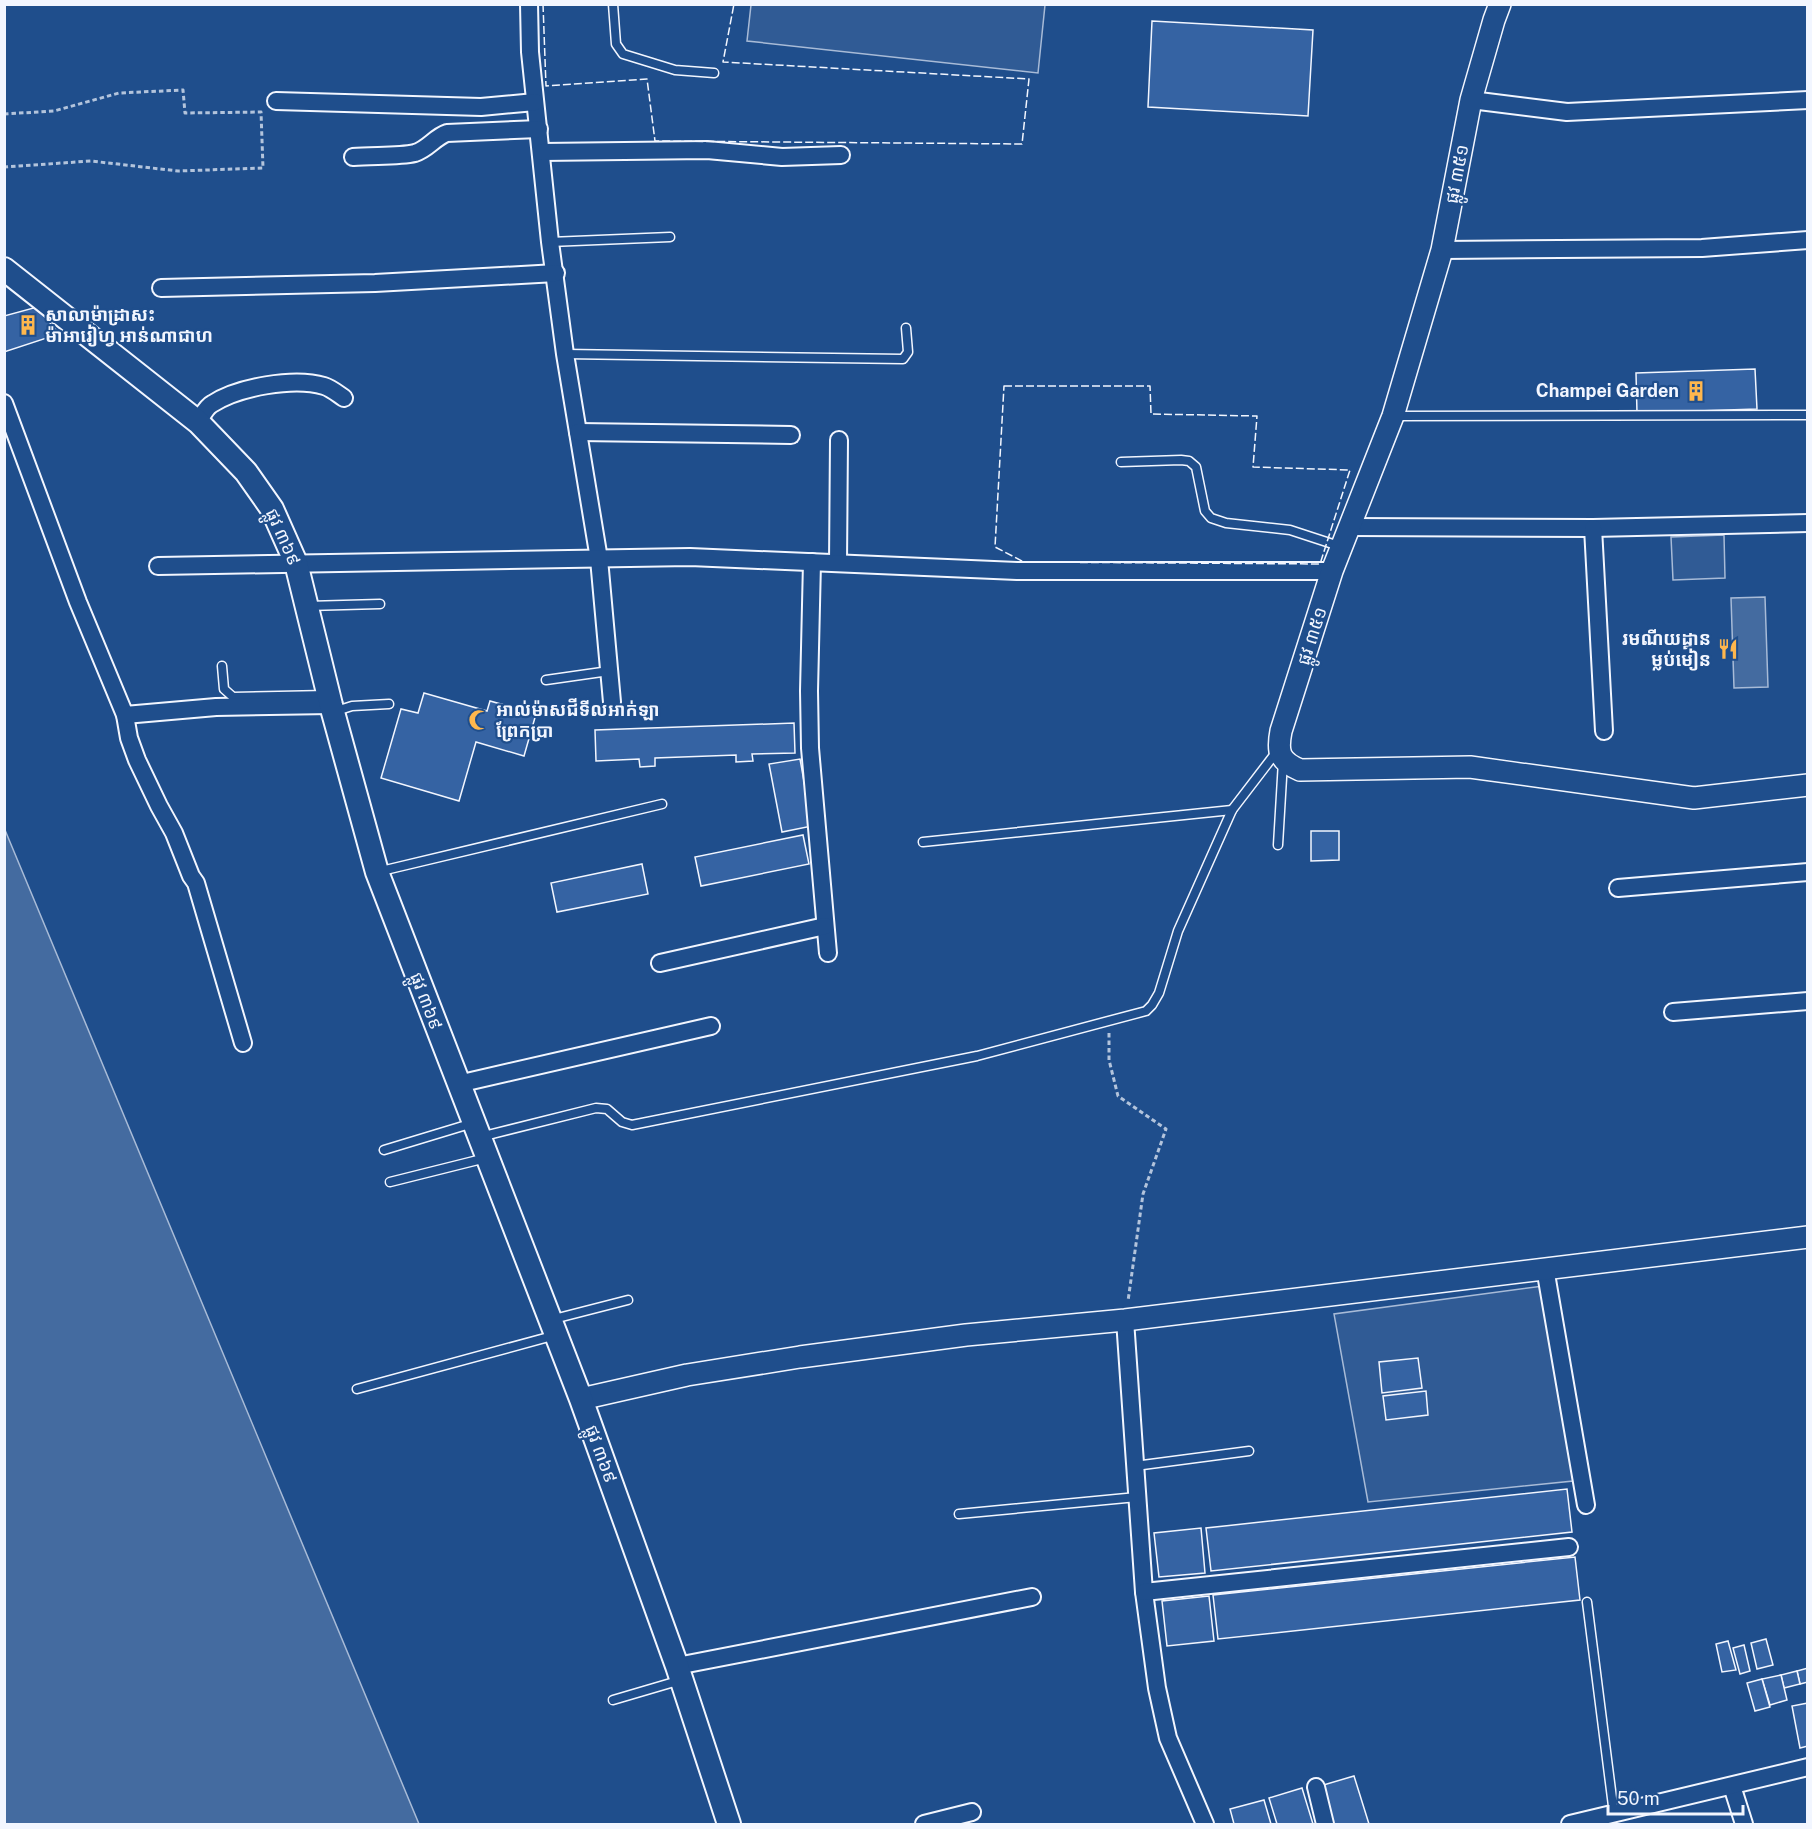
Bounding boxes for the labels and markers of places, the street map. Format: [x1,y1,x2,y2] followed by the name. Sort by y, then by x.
[45,304,213,347] place label: សាលាម៉ាដ្រាសះ ម៉ាអារៀហ្វ អាន់ណាជាហ
[16,313,40,337] building icon: សាលាម៉ាដ្រាសះ ម៉ាអារៀហ្វ អាន់ណាជាហ
[1684,379,1708,403] building icon: Champei Garden
[1536,380,1679,401] place label: Champei Garden
[1622,628,1711,671] place label: រមណីយដ្ឋាន ម្លប់មៀន
[1716,637,1740,661] restaurant icon: រមណីយដ្ឋាន ម្លប់មៀន
[496,698,660,742] place label: អាល់ម៉ាសជីទីលអាក់ឡា ព្រែកប្រា
[467,708,491,732] mosque icon: អាល់ម៉ាសជីទីលអាក់ឡា ព្រែកប្រា

